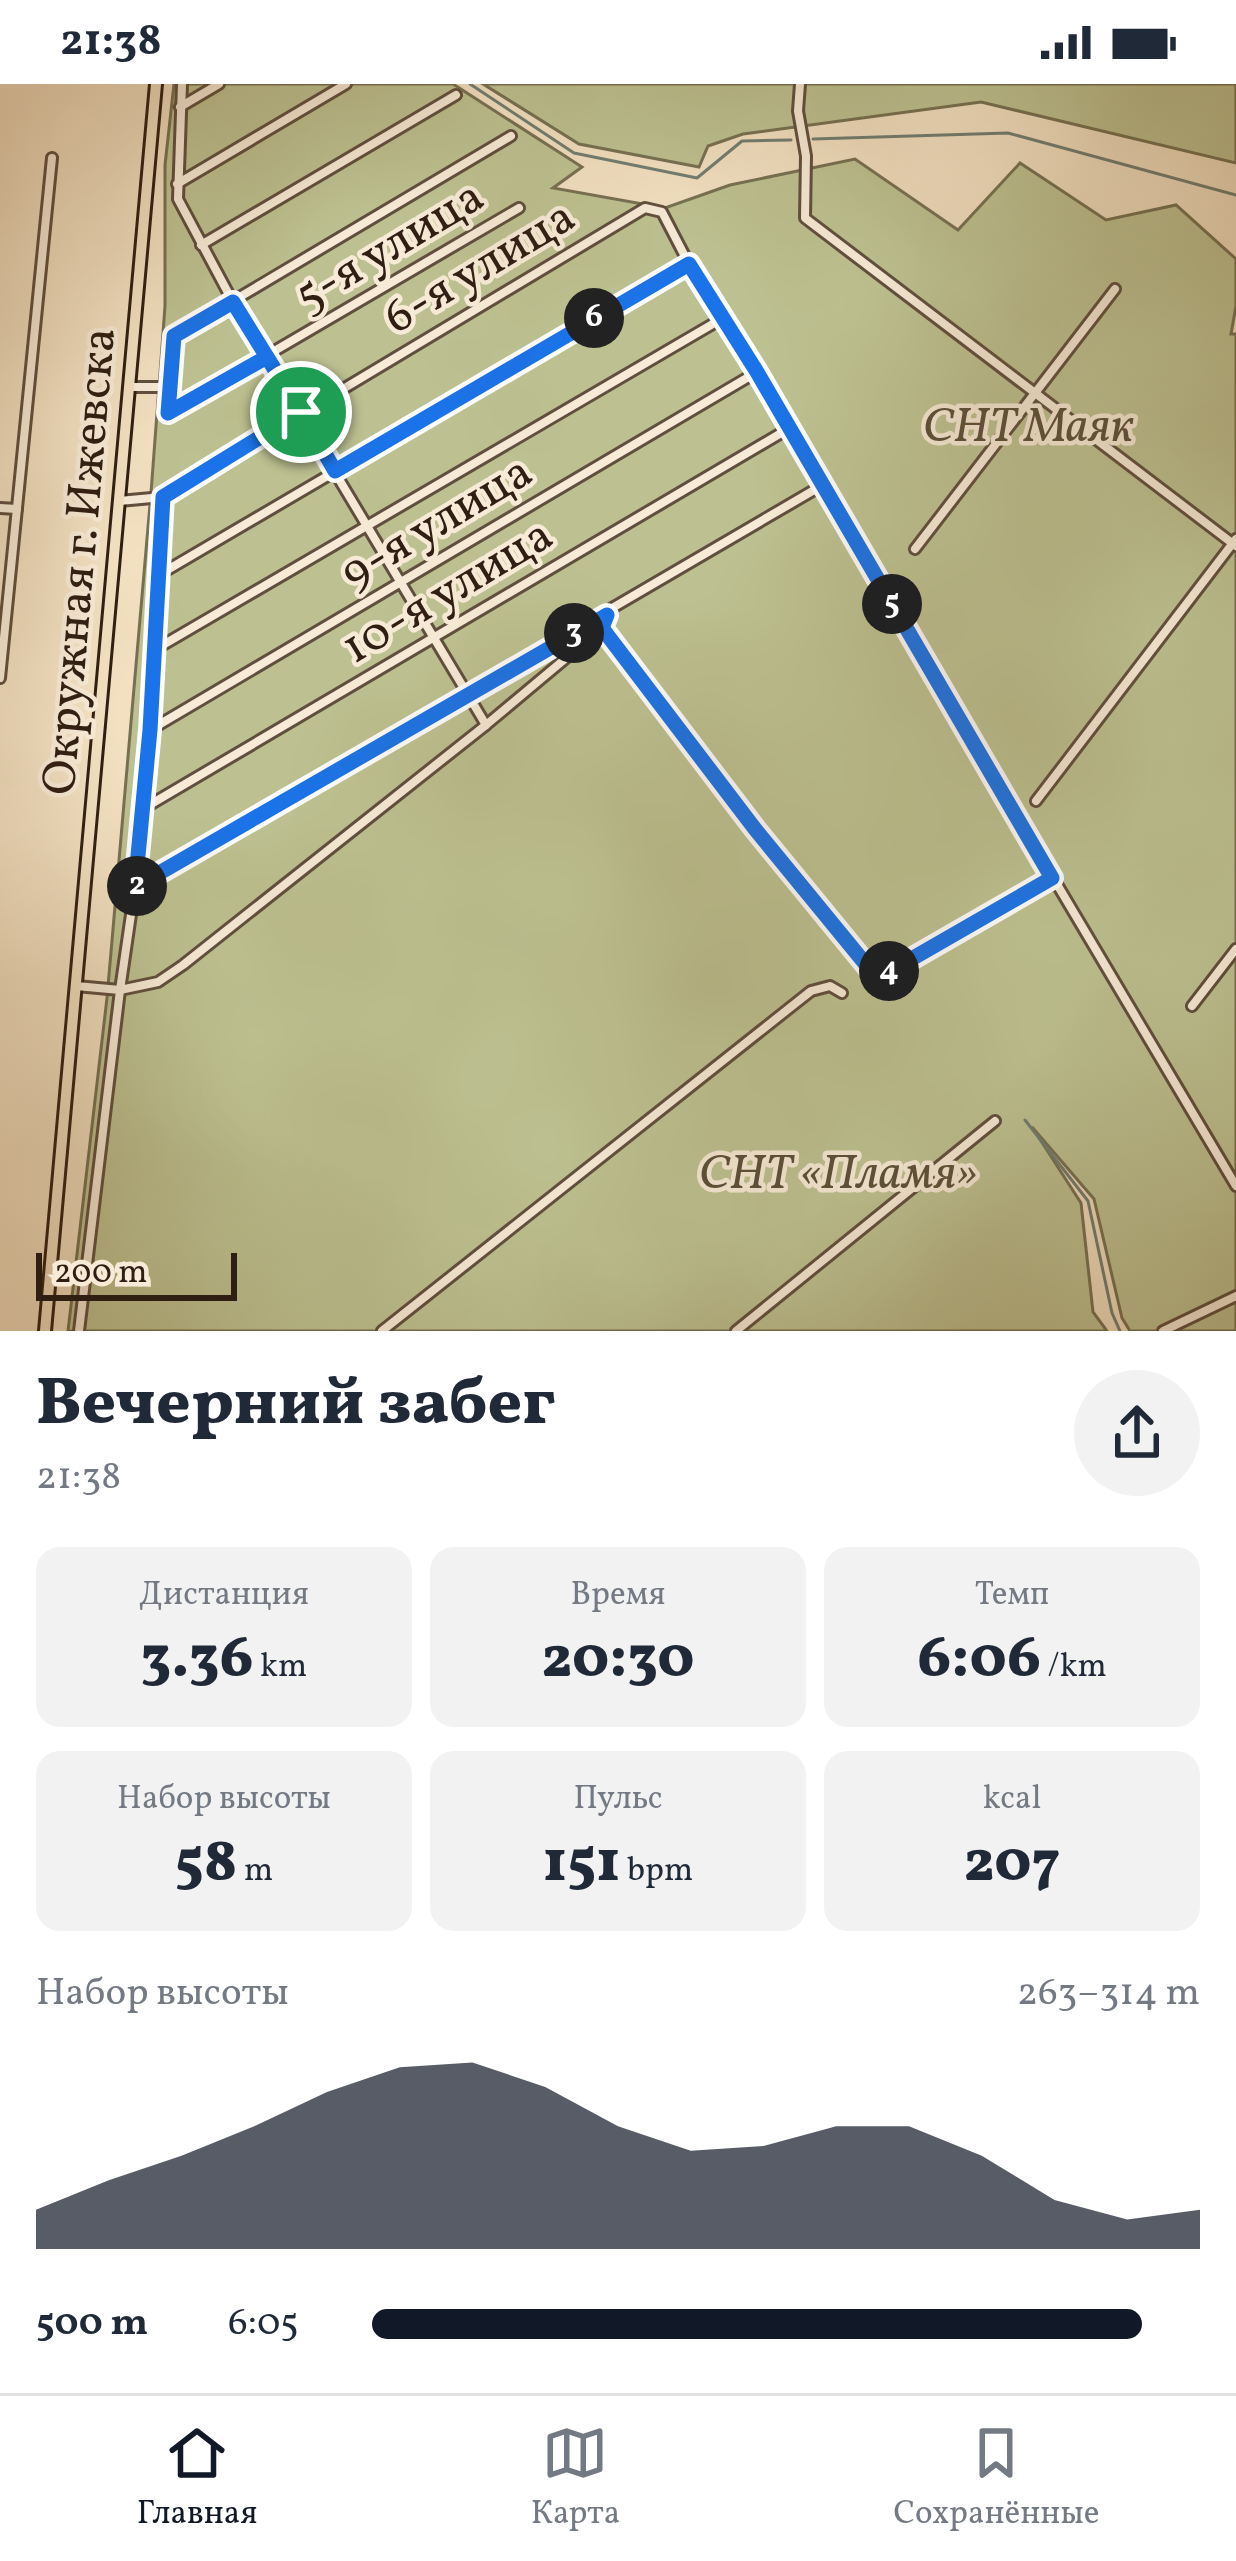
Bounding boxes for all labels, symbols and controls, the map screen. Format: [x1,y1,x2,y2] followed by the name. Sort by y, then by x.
[60,11,162,74] text: 21:38
[283,165,498,331] street label: 5-я улица
[372,185,589,352] street label: 6-я улица
[564,288,624,348] pin: 6
[585,295,603,341] text: 6
[28,325,135,798] street label: Окружная г. Ижевска
[250,361,352,463] pin
[268,379,334,445] icon: arrive
[923,395,1135,462] park label: СНТ Маяк
[329,440,546,607] street label: 9-я улица
[330,503,567,682] street label: 10-я улица
[862,574,922,634] pin: 5
[884,581,900,627] text: 5
[544,603,604,663] pin: 3
[566,610,582,656] text: 3
[107,856,167,916] pin: 2
[128,863,146,909] text: 2
[859,941,919,1001] pin: 4
[879,948,899,994] text: 4
[699,1142,977,1209] park label: СНТ «Пламя»
[36,1247,237,1300] scale bar
[54,1251,148,1297] text: 200 m
[36,1360,556,1452] text: Вечерний забег
[1074,1370,1200,1496] button: share
[36,1451,121,1505] text: 21:38
[139,1573,309,1619] text: Дистанция
[571,1573,665,1619] text: Время
[975,1573,1049,1619] text: Темп
[141,1619,253,1702] text: 3.36
[541,1619,695,1702] text: 20:30
[917,1619,1041,1702] text: 6:06
[253,1645,307,1691] text: km
[1041,1645,1107,1691] text: /km
[117,1777,331,1823] text: Набор высоты
[573,1777,663,1823] text: Пульс
[983,1777,1041,1823] text: kcal
[175,1823,237,1906] text: 58
[543,1823,620,1906] text: 151
[964,1823,1060,1906] text: 207
[237,1849,273,1895] text: m
[620,1849,693,1895] text: bpm
[36,1967,289,2021] text: Набор высоты
[1017,1967,1200,2021] text: 263–314 m
[36,2297,148,2351] text: 500 m
[228,2297,299,2351] text: 6:05
[137,2420,257,2538] tab: Главная
[531,2420,620,2538] tab: Карта
[893,2420,1099,2538] tab: Сохранённые

